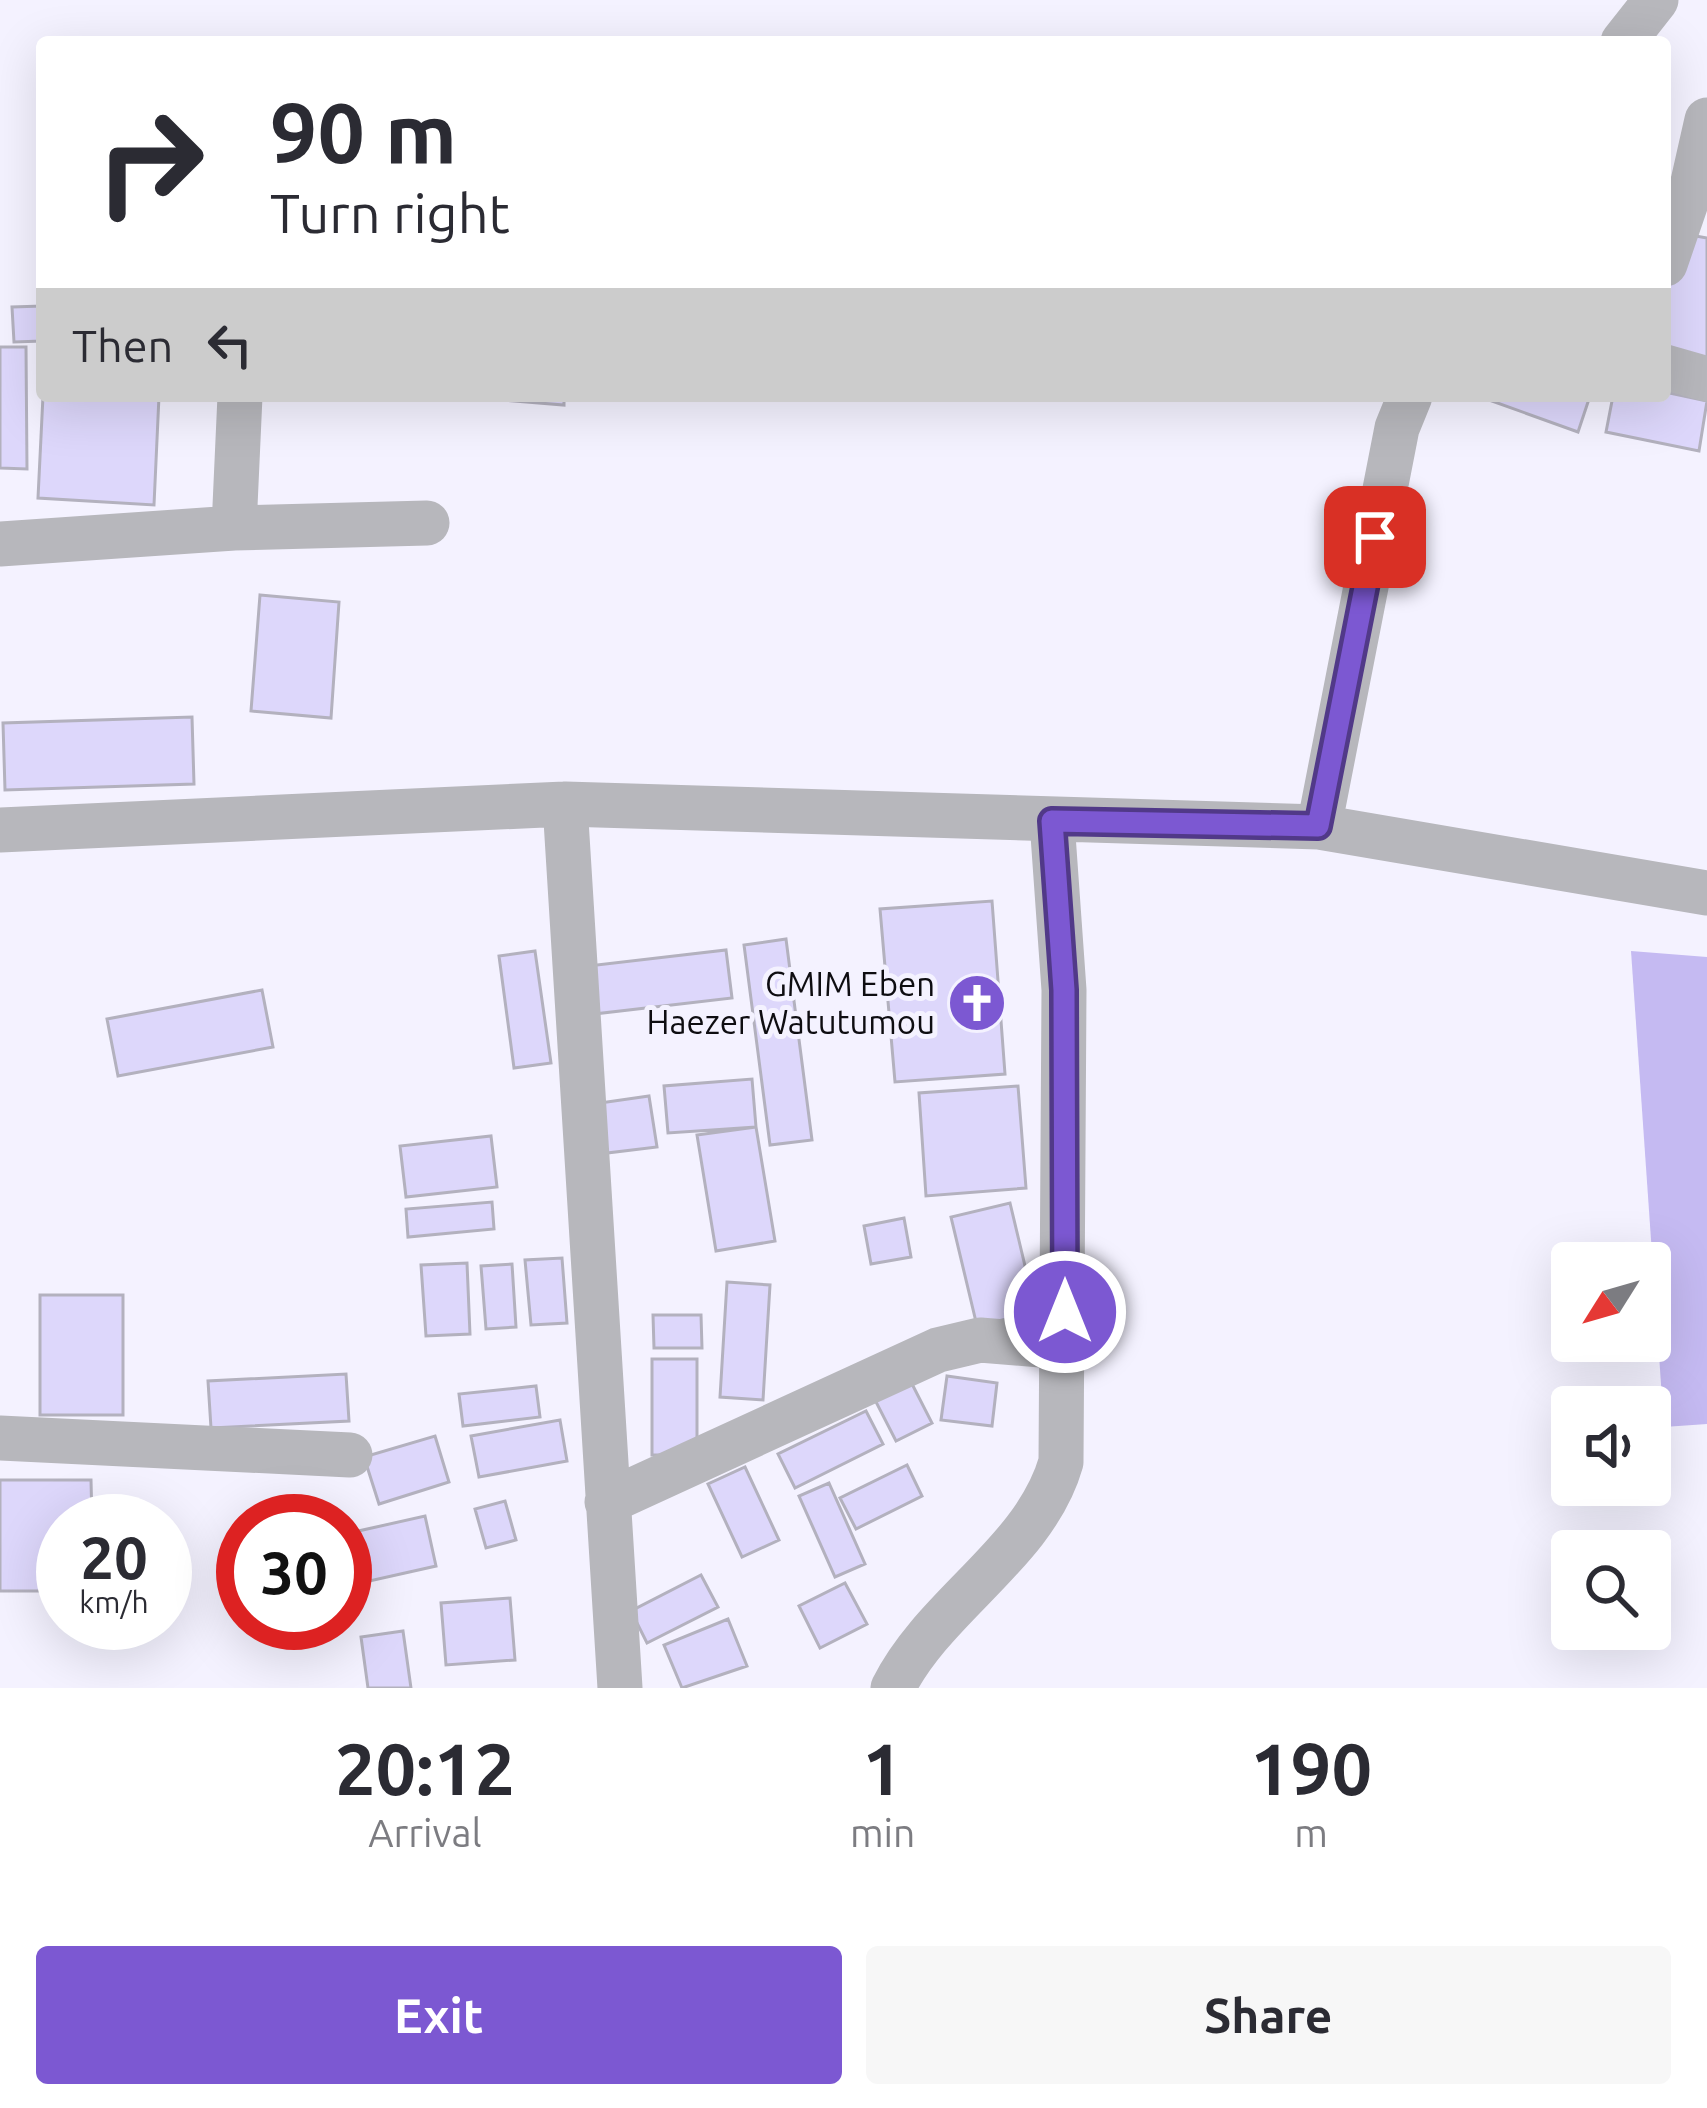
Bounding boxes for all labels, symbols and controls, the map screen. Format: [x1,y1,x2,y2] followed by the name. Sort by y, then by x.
[72,84,228,240] icon: right
[270,85,457,179] text: 90 m
[270,183,510,243] text: Turn right
[197,312,263,378] icon: left
[72,320,173,371] text: Then
[1324,486,1426,588] pin
[1342,504,1408,570] icon: arrive
[647,965,935,1040] place label: GMIM Eben Haezer Watutumou
[946,972,1008,1034] church icon: GMIM Eben Haezer Watutumou
[1551,1242,1671,1362] north arrow
[1551,1242,1671,1650] map controls
[1002,1249,1128,1375] position arrow
[1551,1386,1671,1506] button: sound
[216,1494,372,1650] speed limit sign: 30
[80,1523,148,1590] text: 20
[1551,1530,1671,1650] button: search
[79,1585,149,1619] text: km/h
[335,1728,515,1809] text: 20:12
[862,1728,903,1809] text: 1
[1250,1728,1372,1809] text: 190
[368,1811,482,1854] text: Arrival
[850,1811,915,1854] text: min
[1294,1811,1328,1854] text: m
[36,1946,842,2084] button: Exit
[866,1946,1671,2084] button: Share

